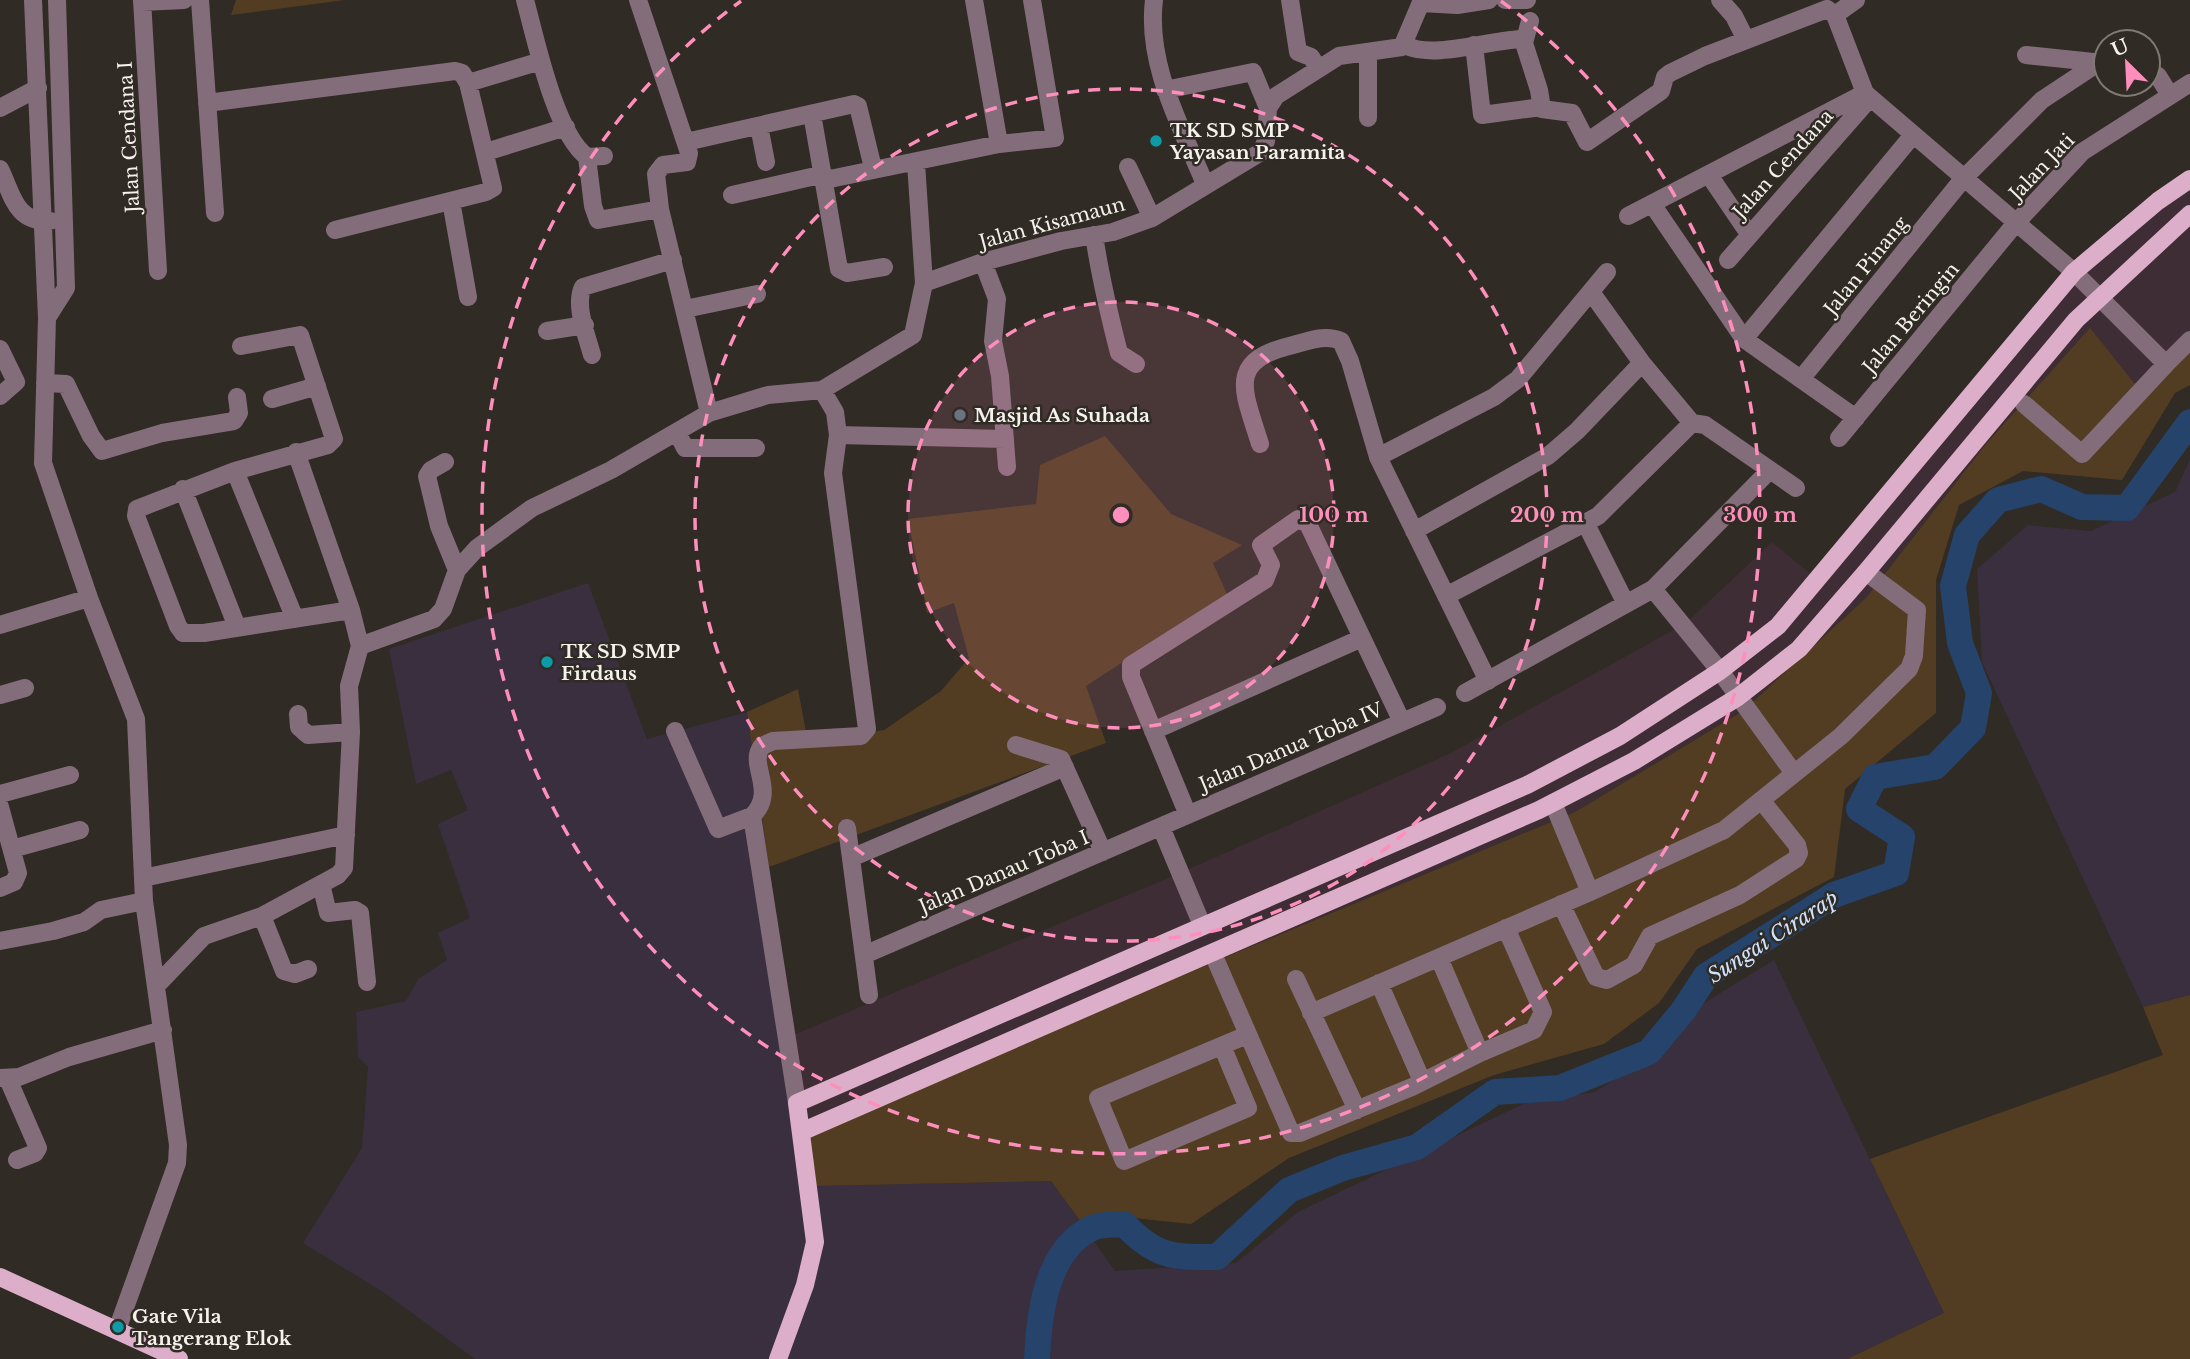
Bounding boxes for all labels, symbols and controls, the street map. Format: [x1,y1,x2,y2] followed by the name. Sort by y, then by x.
[2092,28,2162,98] north arrow
[2108,34,2133,62] text: U
[114,60,145,216] street label: Jalan Cendana I
[1726,104,1838,226] street label: Jalan Cendana
[1169,119,1346,164] place label: TK SD SMP Yayasan Paramita
[2003,129,2080,207] street label: Jalan Jati
[1148,133,1164,149] marker: TK SD SMP Yayasan Paramita
[974,193,1127,254] street label: Jalan Kisamaun
[1817,212,1913,322] street label: Jalan Pinang
[1856,258,1964,380] street label: Jalan Beringin
[974,404,1150,427] place label: Masjid As Suhada
[952,407,968,423] marker: Masjid As Suhada
[1299,502,1369,528] text: 100 m
[1510,502,1584,528] text: 200 m
[1723,502,1797,528] text: 300 m
[1109,503,1133,527] centre of rings
[561,640,680,685] place label: TK SD SMP Firdaus
[539,654,555,670] marker: TK SD SMP Firdaus
[1193,697,1387,797] street label: Jalan Danua Toba IV
[913,826,1093,919] street label: Jalan Danau Toba I
[1703,885,1843,989] water label: Sungai Cirarap
[132,1305,292,1350] place label: Gate Vila Tangerang Elok
[110,1319,126,1335] marker: Gate Vila Tangerang Elok

